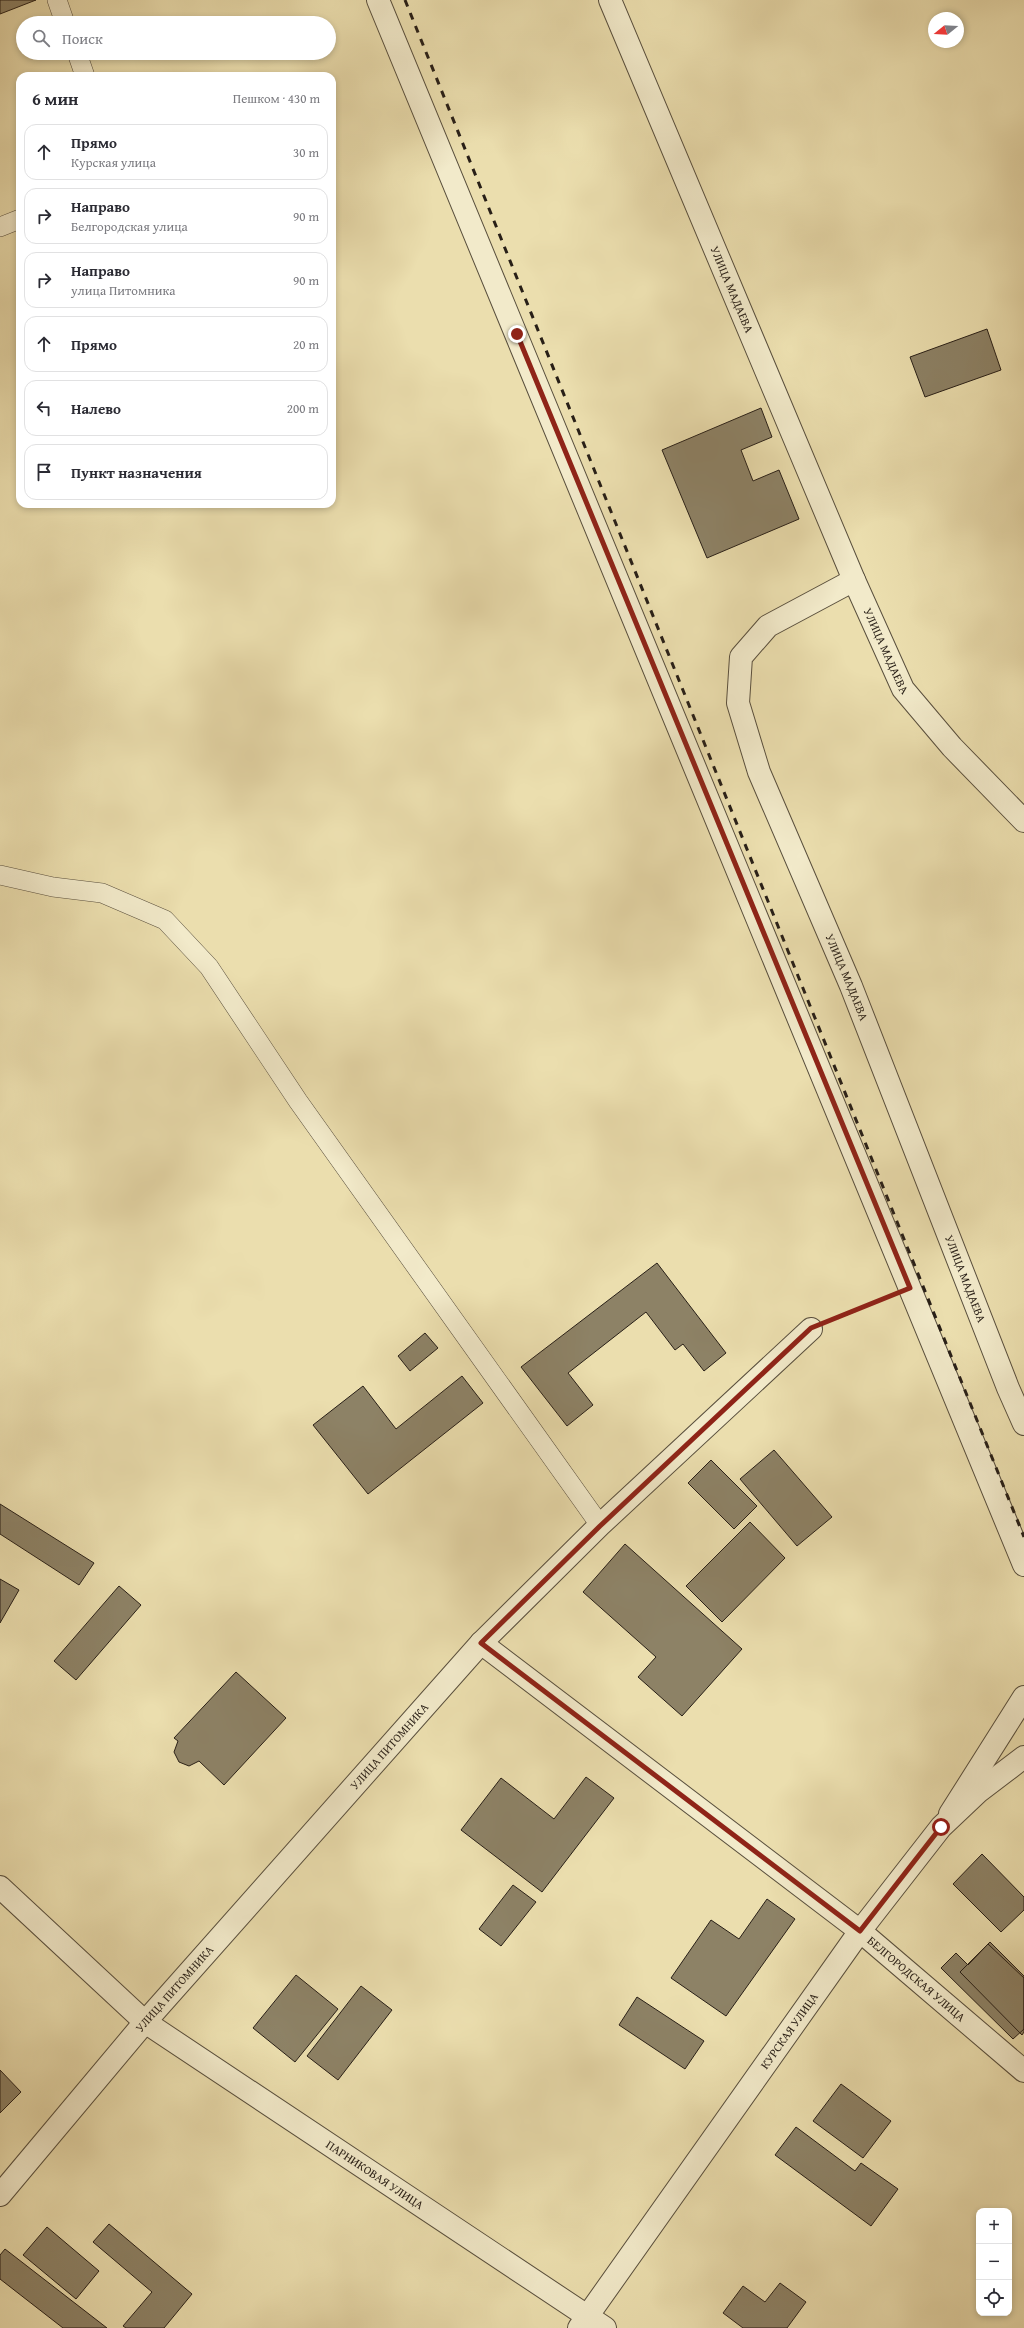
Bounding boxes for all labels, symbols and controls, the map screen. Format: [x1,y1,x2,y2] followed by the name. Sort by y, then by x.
[928,12,964,48] north arrow
[16,16,336,60] search box
[30,27,52,49] icon: search
[62,28,103,49] text: Поиск
[32,86,78,111] text: 6 мин
[233,89,320,108] text: Пешком · 430 m
[71,132,117,153] text: Прямо
[33,141,55,163] icon: ahead
[293,143,319,162] text: 30 m
[71,153,156,172] text: Курская улица
[71,196,130,217] text: Направо
[33,205,55,227] icon: right
[293,207,319,226] text: 90 m
[71,217,188,236] text: Белгородская улица
[706,243,758,336] street label: УЛИЦА МАДАЕВА
[71,260,130,281] text: Направо
[33,269,55,291] icon: right
[293,271,319,290] text: 90 m
[71,281,176,300] text: улица Питомника
[508,325,526,343] route end
[33,333,55,355] icon: ahead
[71,334,117,355] text: Прямо
[293,335,319,354] text: 20 m
[33,397,55,419] icon: left
[71,398,121,419] text: Налево
[287,399,319,418] text: 200 m
[33,461,55,483] icon: arrive
[71,462,202,483] text: Пункт назначения
[860,605,913,698] street label: УЛИЦА МАДАЕВА
[822,931,873,1024] street label: УЛИЦА МАДАЕВА
[941,1232,991,1325] street label: УЛИЦА МАДАЕВА
[346,1699,432,1793] street label: УЛИЦА ПИТОМНИКА
[932,1818,950,1836] route start
[864,1932,970,2026] street label: БЕЛГОРОДСКАЯ УЛИЦА
[131,1941,218,2036] street label: УЛИЦА ПИТОМНИКА
[756,1988,822,2072] street label: КУРСКАЯ УЛИЦА
[323,2136,428,2213] street label: ПАРНИКОВАЯ УЛИЦА
[976,2208,1012,2316] map controls
[976,2208,1012,2244] button: +
[976,2244,1012,2280] button: −
[976,2280,1012,2316] button: locate

